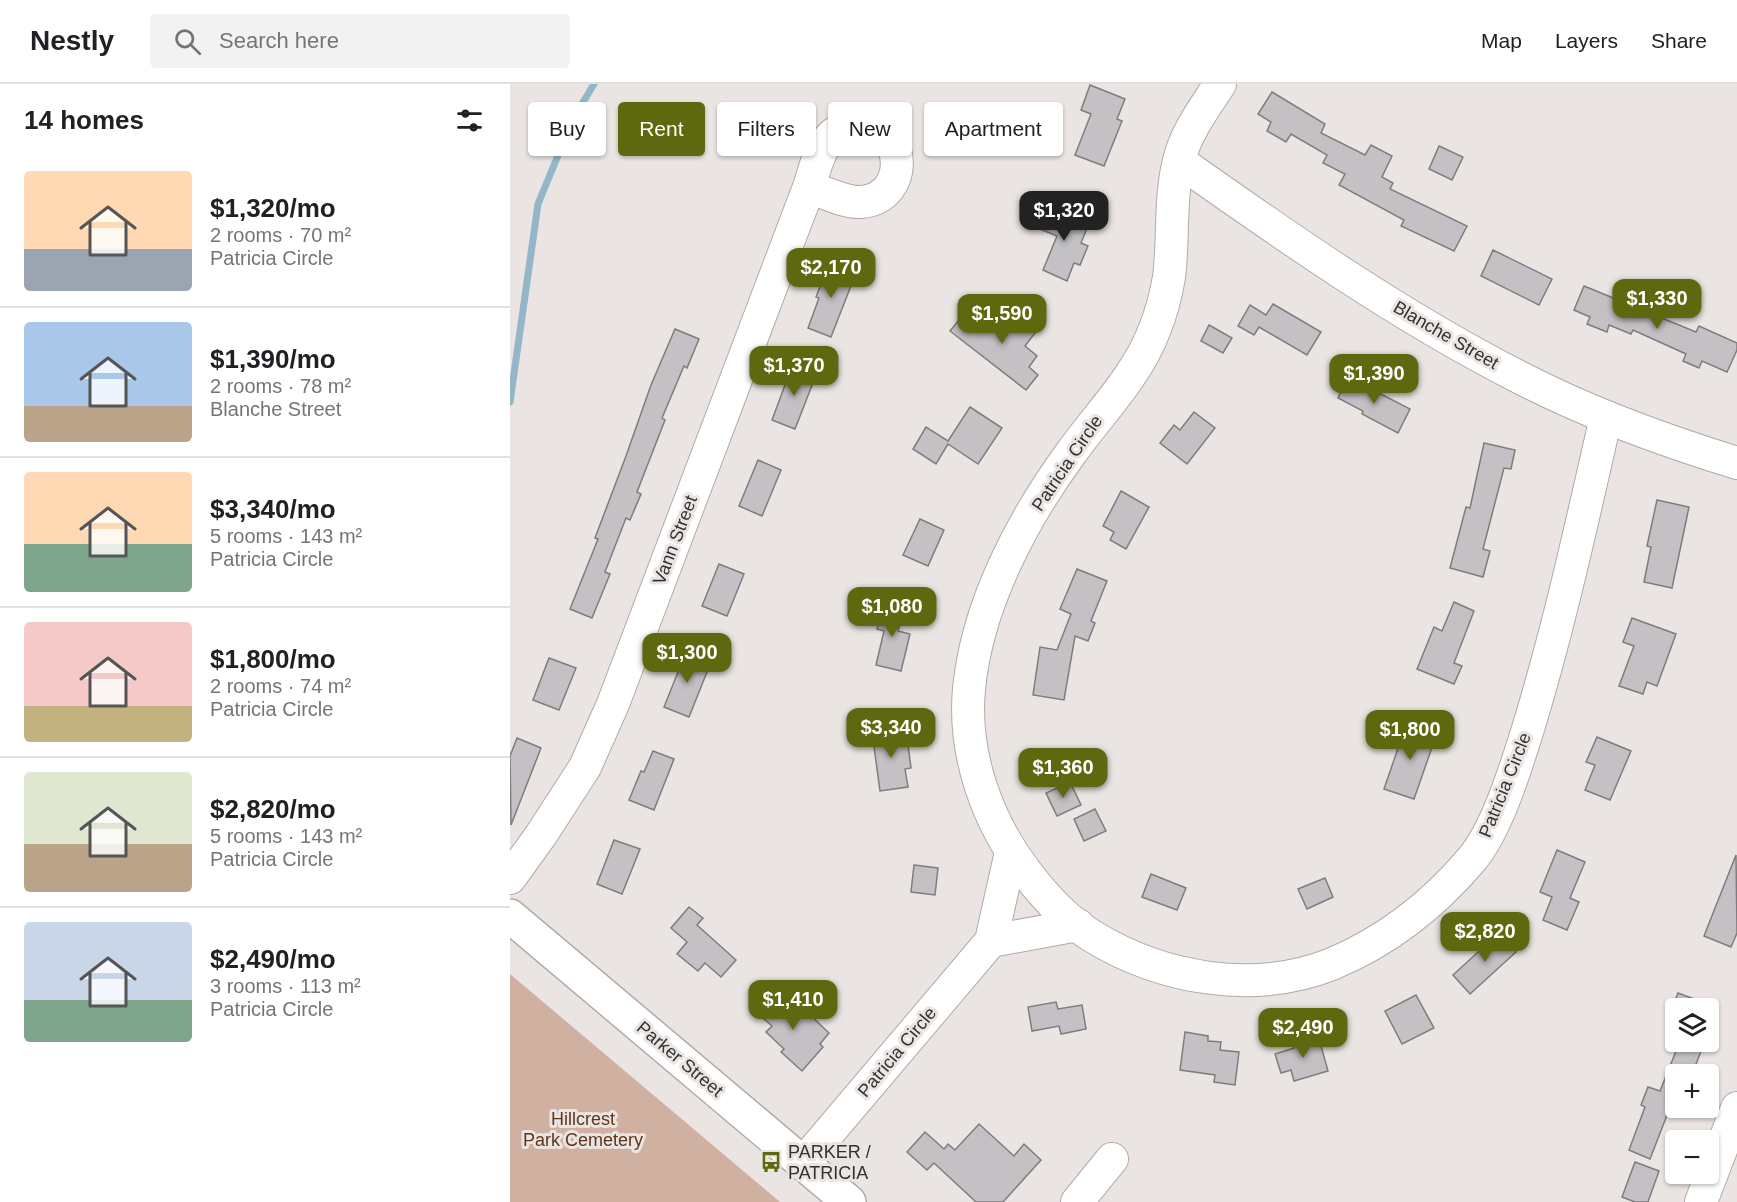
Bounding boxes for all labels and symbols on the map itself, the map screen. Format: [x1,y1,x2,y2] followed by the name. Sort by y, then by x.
[1015,191,1113,242] pin: $1,320
[782,248,880,299] pin: $2,170
[1608,279,1706,330] pin: $1,330
[953,294,1051,345] pin: $1,590
[1390,297,1502,373] street label: Blanche Street
[745,346,843,397] pin: $1,370
[1325,354,1423,405] pin: $1,390
[1028,411,1106,515] street label: Patricia Circle
[649,493,701,587] street label: Vann Street
[843,587,941,638] pin: $1,080
[638,633,736,684] pin: $1,300
[842,708,940,759] pin: $3,340
[1361,710,1459,761] pin: $1,800
[1475,730,1535,840] street label: Patricia Circle
[1014,748,1112,799] pin: $1,360
[1436,912,1534,963] pin: $2,820
[744,980,842,1031] pin: $1,410
[854,1003,940,1101] street label: Patricia Circle
[1254,1008,1352,1059] pin: $2,490
[633,1017,727,1101] street label: Parker Street
[523,1109,643,1150] park label: Hillcrest Park Cemetery
[788,1142,871,1183] place label: PARKER / PATRICIA
[759,1150,783,1174] bus stop icon: PARKER / PATRICIA

